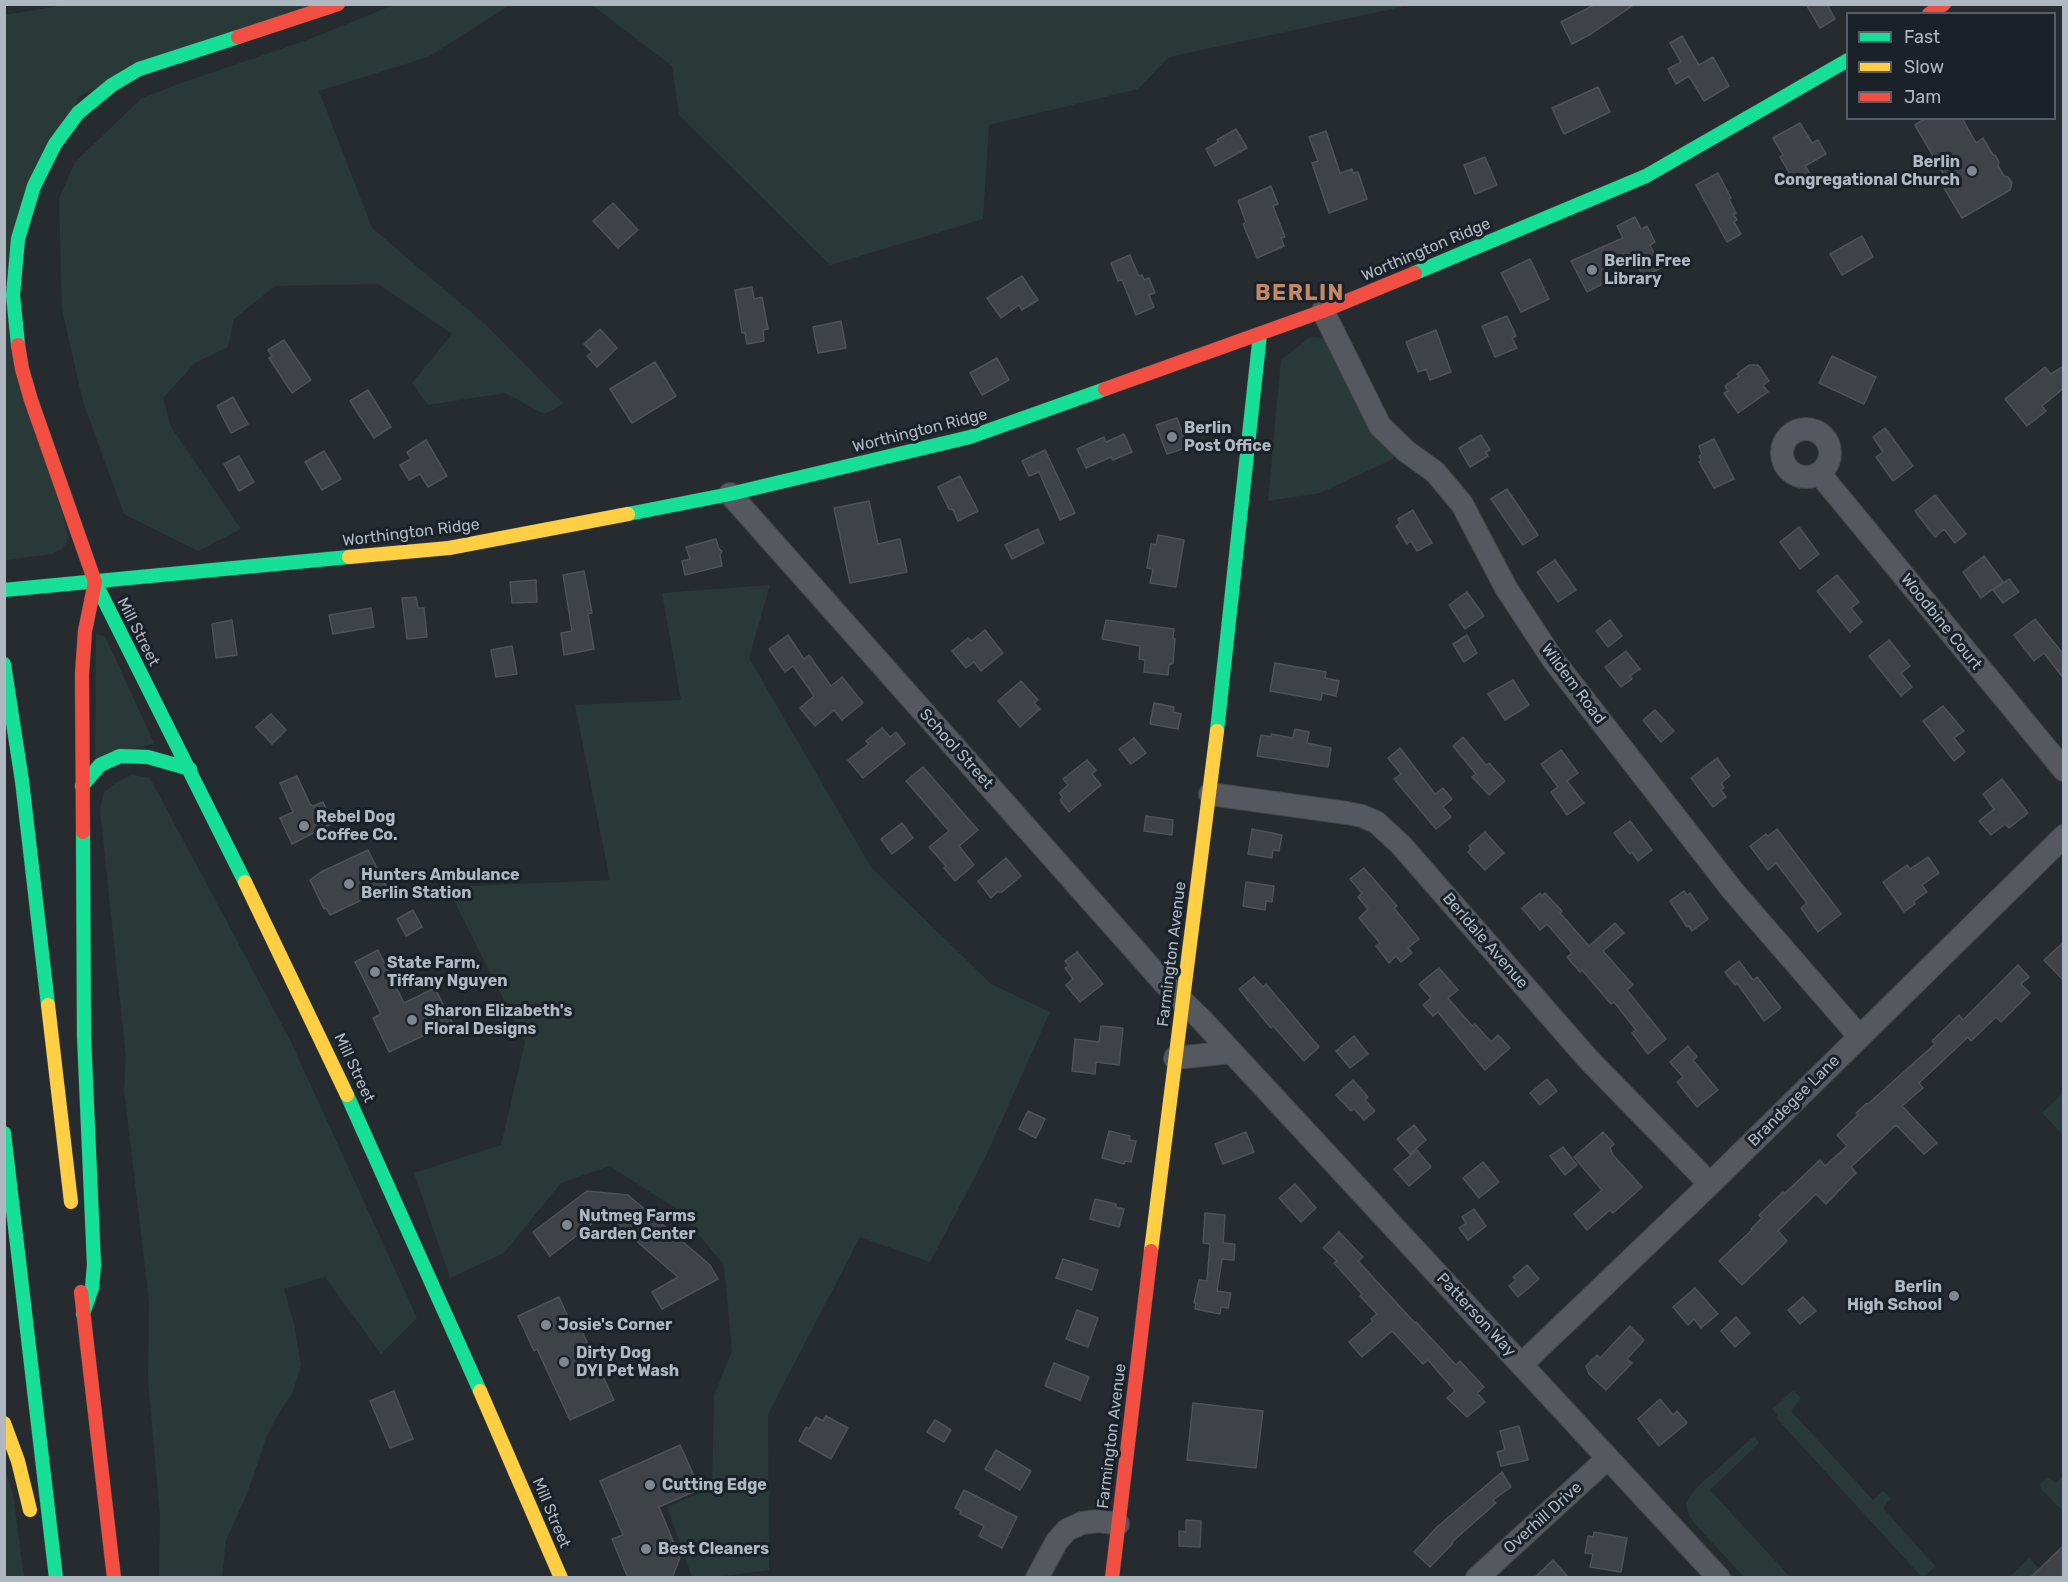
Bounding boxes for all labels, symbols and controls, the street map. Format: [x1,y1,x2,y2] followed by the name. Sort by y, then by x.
[1846,12,2056,120] legend
[1904,26,1940,48] text: Fast
[1904,56,1944,78] text: Slow
[1904,86,1941,108] text: Jam
[1774,152,1960,190] place label: Berlin Congregational Church
[1965,164,1979,178] marker: Berlin Congregational Church
[1359,214,1493,286] street label: Worthington Ridge
[1604,251,1691,289] place label: Berlin Free Library
[1585,263,1599,277] marker: Berlin Free Library
[1255,281,1345,307] district label: BERLIN
[851,405,989,457] street label: Worthington Ridge
[1184,418,1271,456] place label: Berlin Post Office
[1165,430,1179,444] marker: Berlin Post Office
[341,515,481,551] street label: Worthington Ridge
[1896,570,1986,674] street label: Woodbine Court
[113,594,163,670] street label: Mill Street
[1537,640,1609,728] street label: Wildem Road
[915,705,997,793] street label: School Street
[316,807,398,845] place label: Rebel Dog Coffee Co.
[297,819,311,833] marker: Rebel Dog Coffee Co.
[361,865,520,903] place label: Hunters Ambulance Berlin Station
[342,877,356,891] marker: Hunters Ambulance Berlin Station
[1154,880,1190,1028] street label: Farmington Avenue
[1438,889,1532,993] street label: Berldale Avenue
[387,953,508,991] place label: State Farm, Tiffany Nguyen
[368,965,382,979] marker: State Farm, Tiffany Nguyen
[424,1001,572,1039] place label: Sharon Elizabeth's Floral Designs
[405,1013,419,1027] marker: Sharon Elizabeth's Floral Designs
[330,1030,378,1106] street label: Mill Street
[1744,1051,1844,1151] street label: Brandegee Lane
[579,1206,696,1244] place label: Nutmeg Farms Garden Center
[560,1218,574,1232] marker: Nutmeg Farms Garden Center
[1432,1269,1520,1361] street label: Patterson Way
[1847,1277,1942,1315] place label: Berlin High School
[1947,1289,1961,1303] marker: Berlin High School
[558,1315,672,1335] place label: Josie's Corner
[539,1318,553,1332] marker: Josie's Corner
[576,1343,679,1381] place label: Dirty Dog DYI Pet Wash
[557,1355,571,1369] marker: Dirty Dog DYI Pet Wash
[1094,1362,1130,1510] street label: Farmington Avenue
[528,1475,574,1551] street label: Mill Street
[662,1475,767,1495] place label: Cutting Edge
[643,1478,657,1492] marker: Cutting Edge
[1500,1478,1586,1558] street label: Overhill Drive
[658,1539,769,1559] place label: Best Cleaners
[639,1542,653,1556] marker: Best Cleaners

